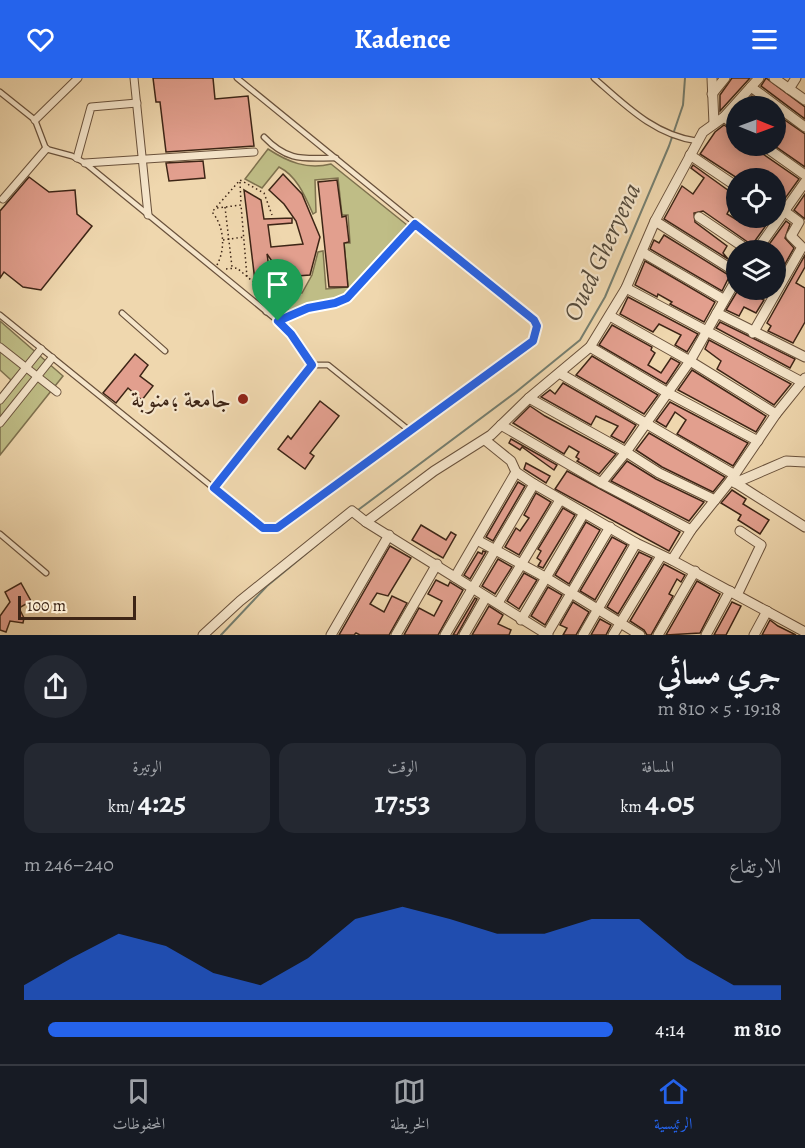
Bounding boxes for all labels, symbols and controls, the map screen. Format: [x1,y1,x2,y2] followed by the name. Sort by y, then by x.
[354,21,451,57] text: Kadence
[24,23,57,56] icon: heart
[748,23,781,56] icon: menu
[726,96,786,156] north arrow
[726,96,786,300] map controls
[726,168,786,228] button: locate
[555,177,649,327] water label: Oued Gheryena
[726,240,786,300] button: layers
[252,259,303,321] pin
[261,268,294,301] icon: arrive
[131,383,231,415] place label: جامعة ؛منوبة
[236,392,250,406] marker: جامعة ؛منوبة
[18,593,136,620] scale bar
[27,595,66,617] text: 100 m
[658,650,781,695] text: جري مسائي
[24,655,87,718] button: share
[657,695,781,722] text: 19:18 · 5 × 810 m
[132,756,162,778] text: الوتيرة
[387,756,418,778] text: الوقت
[641,756,674,778] text: المسافة
[138,782,186,822] text: 4:25
[374,782,431,822] text: 17:53
[645,782,695,822] text: 4.05
[108,796,138,818] text: /km
[620,796,645,818] text: km
[24,851,114,878] text: 240–246 m
[729,853,781,880] text: الارتفاع
[655,1016,685,1043] text: 4:14
[734,1016,781,1043] text: 810 m
[112,1075,165,1139] tab: المحفوظات
[390,1075,429,1139] tab: الخريطة
[654,1075,693,1139] tab: الرئيسية

